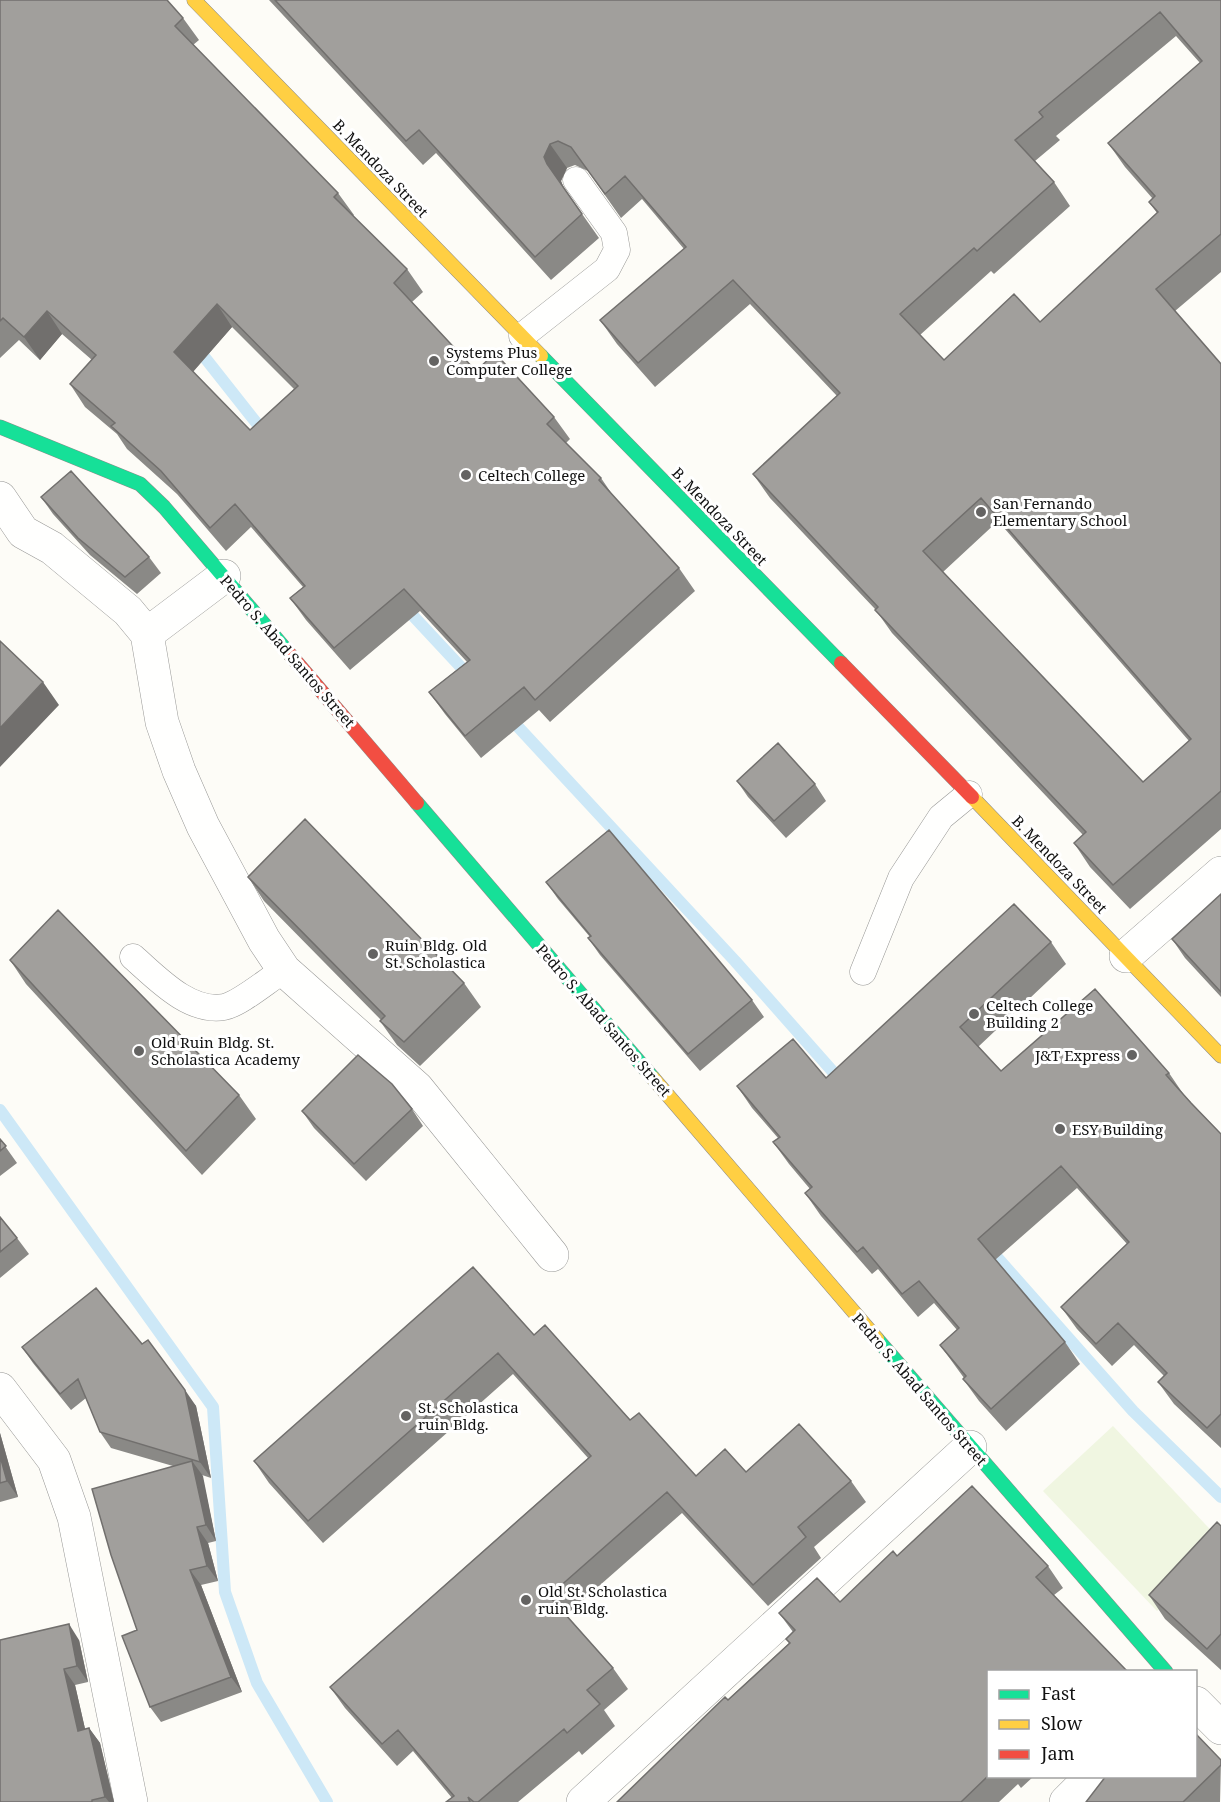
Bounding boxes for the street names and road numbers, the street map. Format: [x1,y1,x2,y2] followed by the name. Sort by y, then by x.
[329,115,433,221] street label: B. Mendoza Street
[668,463,772,569] street label: B. Mendoza Street
[216,571,360,731] street label: Pedro S. Abad Santos Street
[1008,811,1112,917] street label: B. Mendoza Street
[532,940,676,1100] street label: Pedro S. Abad Santos Street
[848,1309,992,1469] street label: Pedro S. Abad Santos Street

